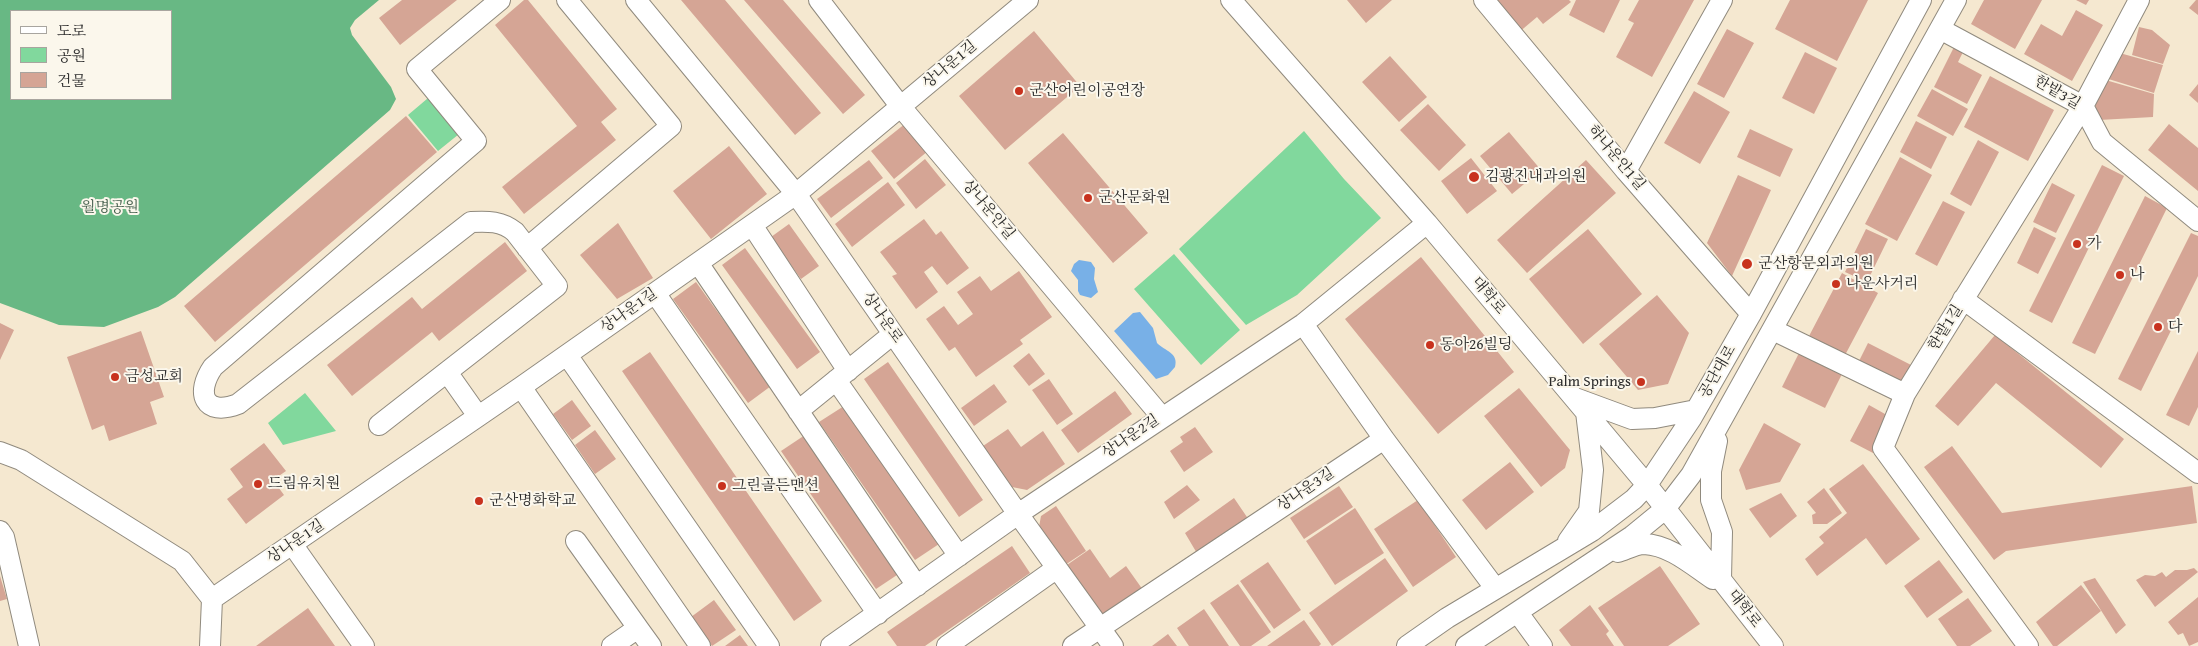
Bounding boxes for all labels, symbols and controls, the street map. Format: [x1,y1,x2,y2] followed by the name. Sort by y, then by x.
[10,10,172,100] legend
[57,20,86,41] text: 도로
[919,37,981,93] street label: 상나운1길
[57,45,86,66] text: 공원
[57,70,86,91] text: 건물
[2031,72,2083,114] street label: 한밭3길
[1029,82,1145,100] place label: 군산어린이공연장
[1013,85,1025,97] marker: 군산어린이공연장
[1583,122,1649,194] street label: 하나운안1길
[1485,168,1586,186] place label: 김광진내과의원
[1467,170,1481,184] marker: 김광진내과의원
[958,176,1018,244] street label: 상나운안길
[1098,189,1170,207] place label: 군산문화원
[1082,192,1094,204] marker: 군산문화원
[81,199,139,217] park label: 월명공원
[2087,235,2101,253] place label: 가
[2071,238,2083,250] marker: 가
[1758,255,1874,273] place label: 군산항문외과의원
[1740,257,1754,271] marker: 군산항문외과의원
[2130,266,2144,284] place label: 나
[2114,269,2126,281] marker: 나
[1467,274,1509,318] street label: 대학로
[1846,275,1918,293] place label: 나운사거리
[1830,278,1842,290] marker: 나운사거리
[597,285,661,337] street label: 상나운1길
[858,289,906,347] street label: 상나운로
[1925,302,1967,354] street label: 한밭1길
[2168,318,2182,336] place label: 다
[2152,321,2164,333] marker: 다
[1440,336,1512,354] place label: 동아26빌딩
[1424,339,1436,351] marker: 동아26빌딩
[1696,342,1740,402] street label: 공단대로
[125,368,183,386] place label: 금성교회
[109,371,121,383] marker: 금성교회
[1548,373,1631,391] place label: Palm Springs
[1635,376,1647,388] marker: Palm Springs
[1099,411,1163,463] street label: 상나운2길
[1274,464,1338,516] street label: 상나운3길
[268,475,340,493] place label: 드림유치원
[732,477,819,495] place label: 그린골든맨션
[252,478,264,490] marker: 드림유치원
[716,480,728,492] marker: 그린골든맨션
[489,492,576,510] place label: 군산명화학교
[473,495,485,507] marker: 군산명화학교
[264,516,328,568] street label: 상나운1길
[1724,586,1764,632] street label: 대학로

